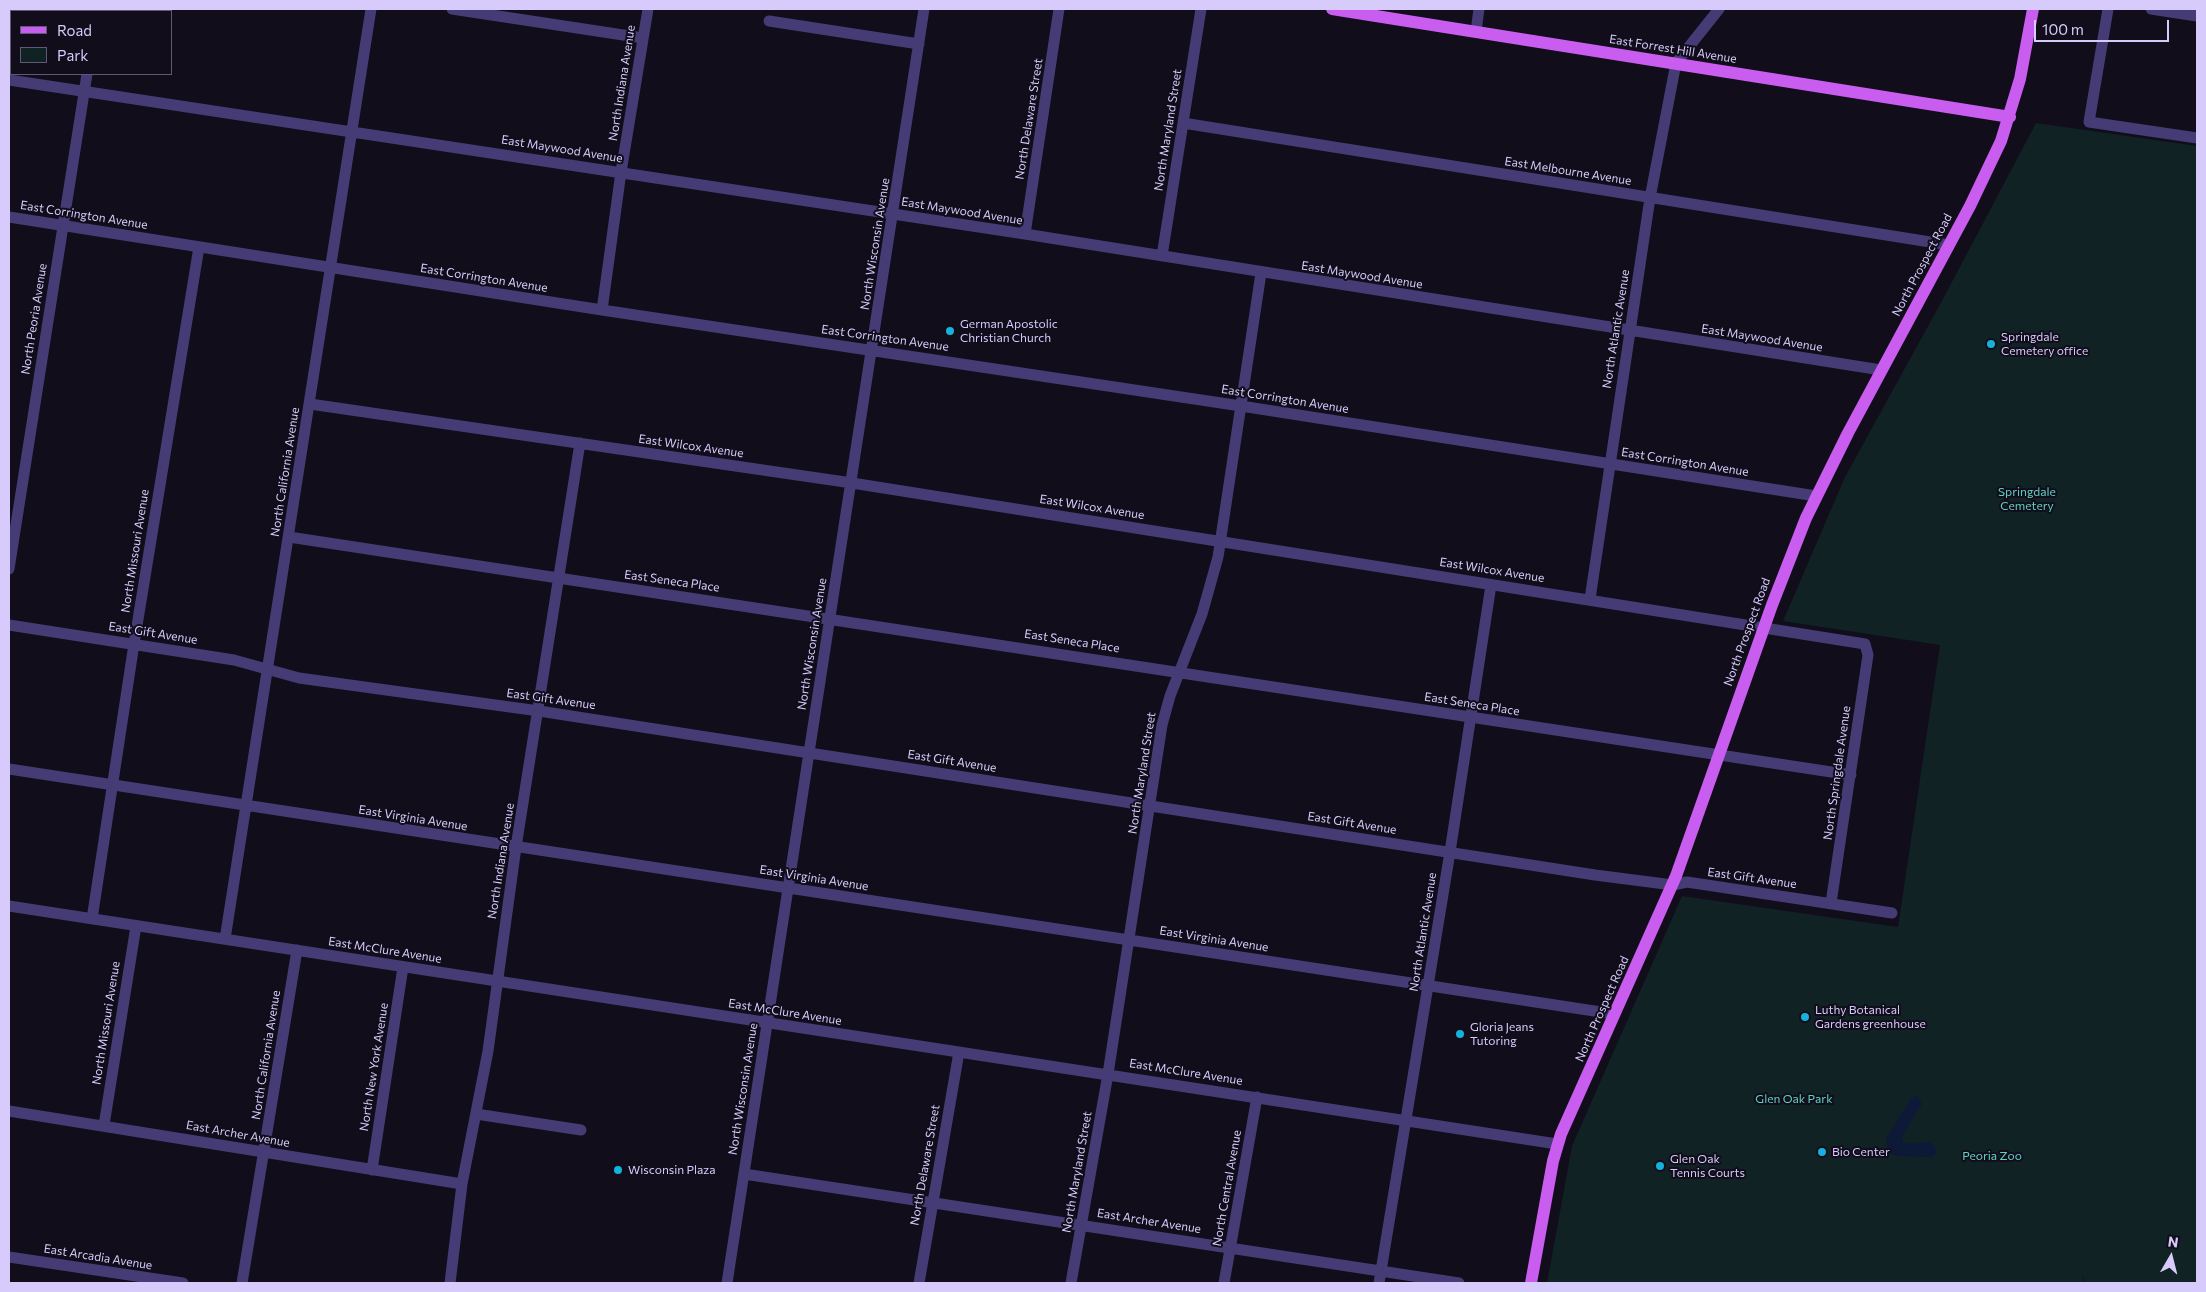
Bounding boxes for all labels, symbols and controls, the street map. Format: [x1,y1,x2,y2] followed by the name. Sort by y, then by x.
[10,10,172,75] legend
[2036,10,2171,42] scale bar
[2042,20,2084,38] text: 100 m
[57,21,92,39] text: Road
[606,24,638,142] street label: North Indiana Avenue
[1608,32,1738,66] street label: East Forrest Hill Avenue
[57,46,88,64] text: Park
[1012,57,1046,181] street label: North Delaware Street
[1151,68,1185,192] street label: North Maryland Street
[500,132,624,166] street label: East Maywood Avenue
[1504,154,1632,188] street label: East Melbourne Avenue
[857,177,893,311] street label: North Wisconsin Avenue
[900,194,1024,228] street label: East Maywood Avenue
[19,198,149,232] street label: East Corrington Avenue
[1889,211,1955,319] street label: North Prospect Road
[1300,258,1424,292] street label: East Maywood Avenue
[419,261,549,295] street label: East Corrington Avenue
[18,262,50,376] street label: North Peoria Avenue
[1599,268,1633,390] street label: North Atlantic Avenue
[960,317,1058,345] place label: German Apostolic Christian Church
[1700,321,1824,355] street label: East Maywood Avenue
[820,322,950,354] street label: East Corrington Avenue
[944,325,956,337] marker: German Apostolic Christian Church
[2001,330,2088,358] place label: Springdale Cemetery office
[1985,338,1997,350] marker: Springdale Cemetery office
[1220,382,1350,416] street label: East Corrington Avenue
[268,406,302,538] street label: North California Avenue
[638,431,744,461] street label: East Wilcox Avenue
[1620,445,1750,479] street label: East Corrington Avenue
[1998,485,2056,513] park label: Springdale Cemetery
[118,488,152,614] street label: North Missouri Avenue
[1039,492,1145,522] street label: East Wilcox Avenue
[1439,555,1545,585] street label: East Wilcox Avenue
[623,567,721,595] street label: East Seneca Place
[1721,576,1773,688] street label: North Prospect Road
[794,577,830,711] street label: North Wisconsin Avenue
[107,619,199,647] street label: East Gift Avenue
[1023,626,1121,656] street label: East Seneca Place
[505,686,597,712] street label: East Gift Avenue
[1423,689,1521,719] street label: East Seneca Place
[1820,705,1854,841] street label: North Springdale Avenue
[1125,711,1159,835] street label: North Maryland Street
[906,747,998,775] street label: East Gift Avenue
[357,802,469,834] street label: East Virginia Avenue
[485,802,517,920] street label: North Indiana Avenue
[1306,809,1398,837] street label: East Gift Avenue
[758,862,870,894] street label: East Virginia Avenue
[1706,865,1798,891] street label: East Gift Avenue
[1406,871,1440,993] street label: North Atlantic Avenue
[1158,923,1270,955] street label: East Virginia Avenue
[327,934,443,966] street label: East McClure Avenue
[1572,954,1632,1064] street label: North Prospect Road
[89,960,123,1086] street label: North Missouri Avenue
[249,989,283,1121] street label: North California Avenue
[727,996,843,1028] street label: East McClure Avenue
[357,1002,391,1132] street label: North New York Avenue
[1815,1003,1926,1031] place label: Luthy Botanical Gardens greenhouse
[1799,1011,1811,1023] marker: Luthy Botanical Gardens greenhouse
[1470,1020,1534,1048] place label: Gloria Jeans Tutoring
[725,1022,761,1156] street label: North Wisconsin Avenue
[1454,1028,1466,1040] marker: Gloria Jeans Tutoring
[1128,1056,1244,1088] street label: East McClure Avenue
[1755,1092,1833,1106] park label: Glen Oak Park
[907,1104,943,1226] street label: North Delaware Street
[1059,1110,1095,1234] street label: North Maryland Street
[185,1118,291,1150] street label: East Archer Avenue
[1210,1129,1244,1247] street label: North Central Avenue
[1832,1145,1890,1159] place label: Bio Center
[1816,1146,1828,1158] marker: Bio Center
[1962,1149,2022,1163] park label: Peoria Zoo
[1670,1152,1745,1180] place label: Glen Oak Tennis Courts
[1654,1160,1666,1172] marker: Glen Oak Tennis Courts
[628,1163,716,1177] place label: Wisconsin Plaza
[612,1164,624,1176] marker: Wisconsin Plaza
[1096,1206,1202,1236] street label: East Archer Avenue
[2146,1232,2196,1282] north arrow
[2167,1233,2180,1251] text: N
[43,1241,153,1273] street label: East Arcadia Avenue

